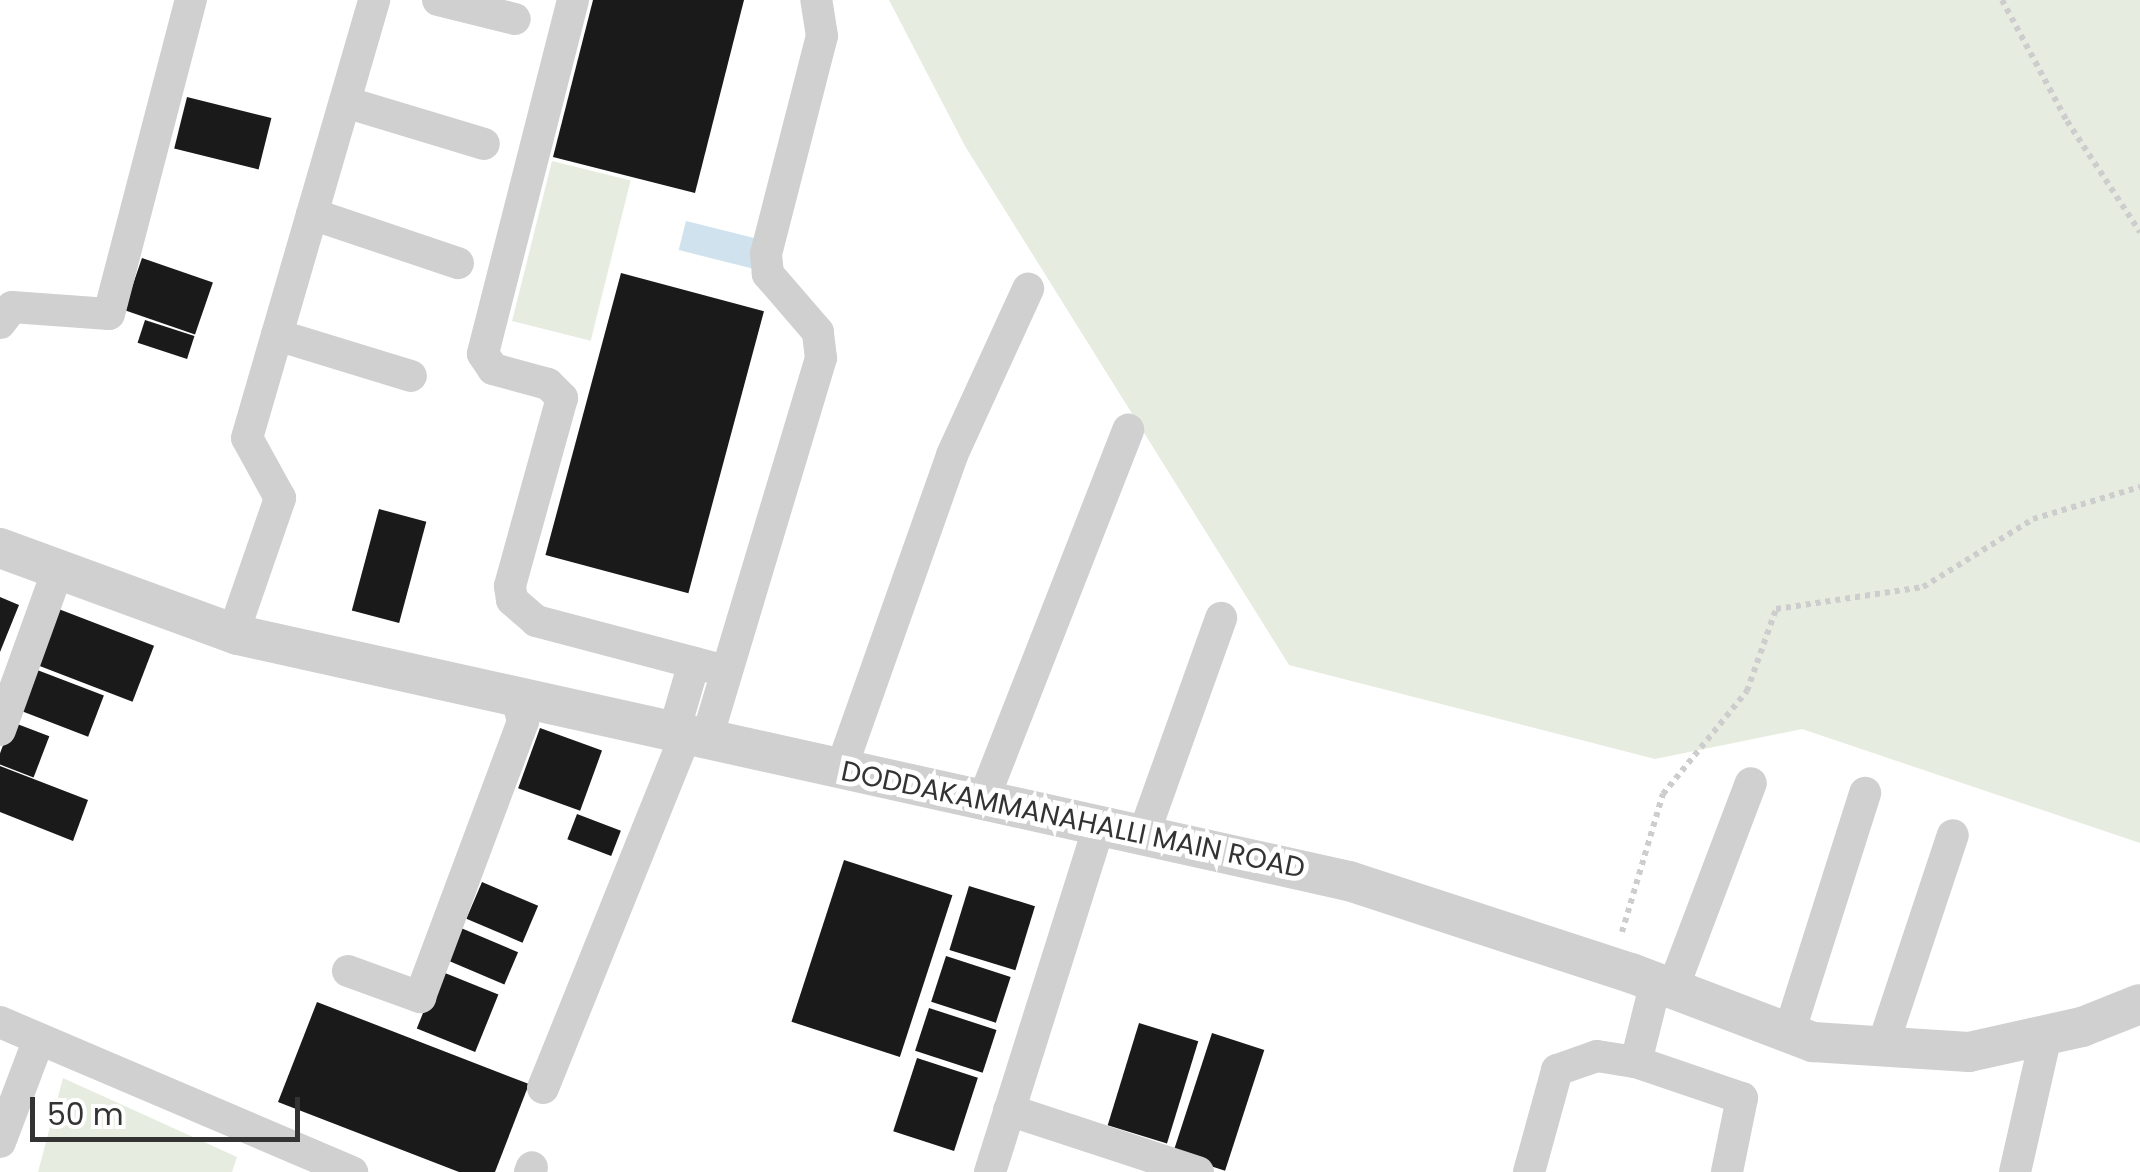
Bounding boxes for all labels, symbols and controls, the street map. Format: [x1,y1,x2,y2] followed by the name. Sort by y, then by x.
[838,754,1308,886] street label: DODDAKAMMANAHALLI MAIN ROAD
[35,1077,305,1139] scale bar
[47,1093,124,1136] text: 50 m

